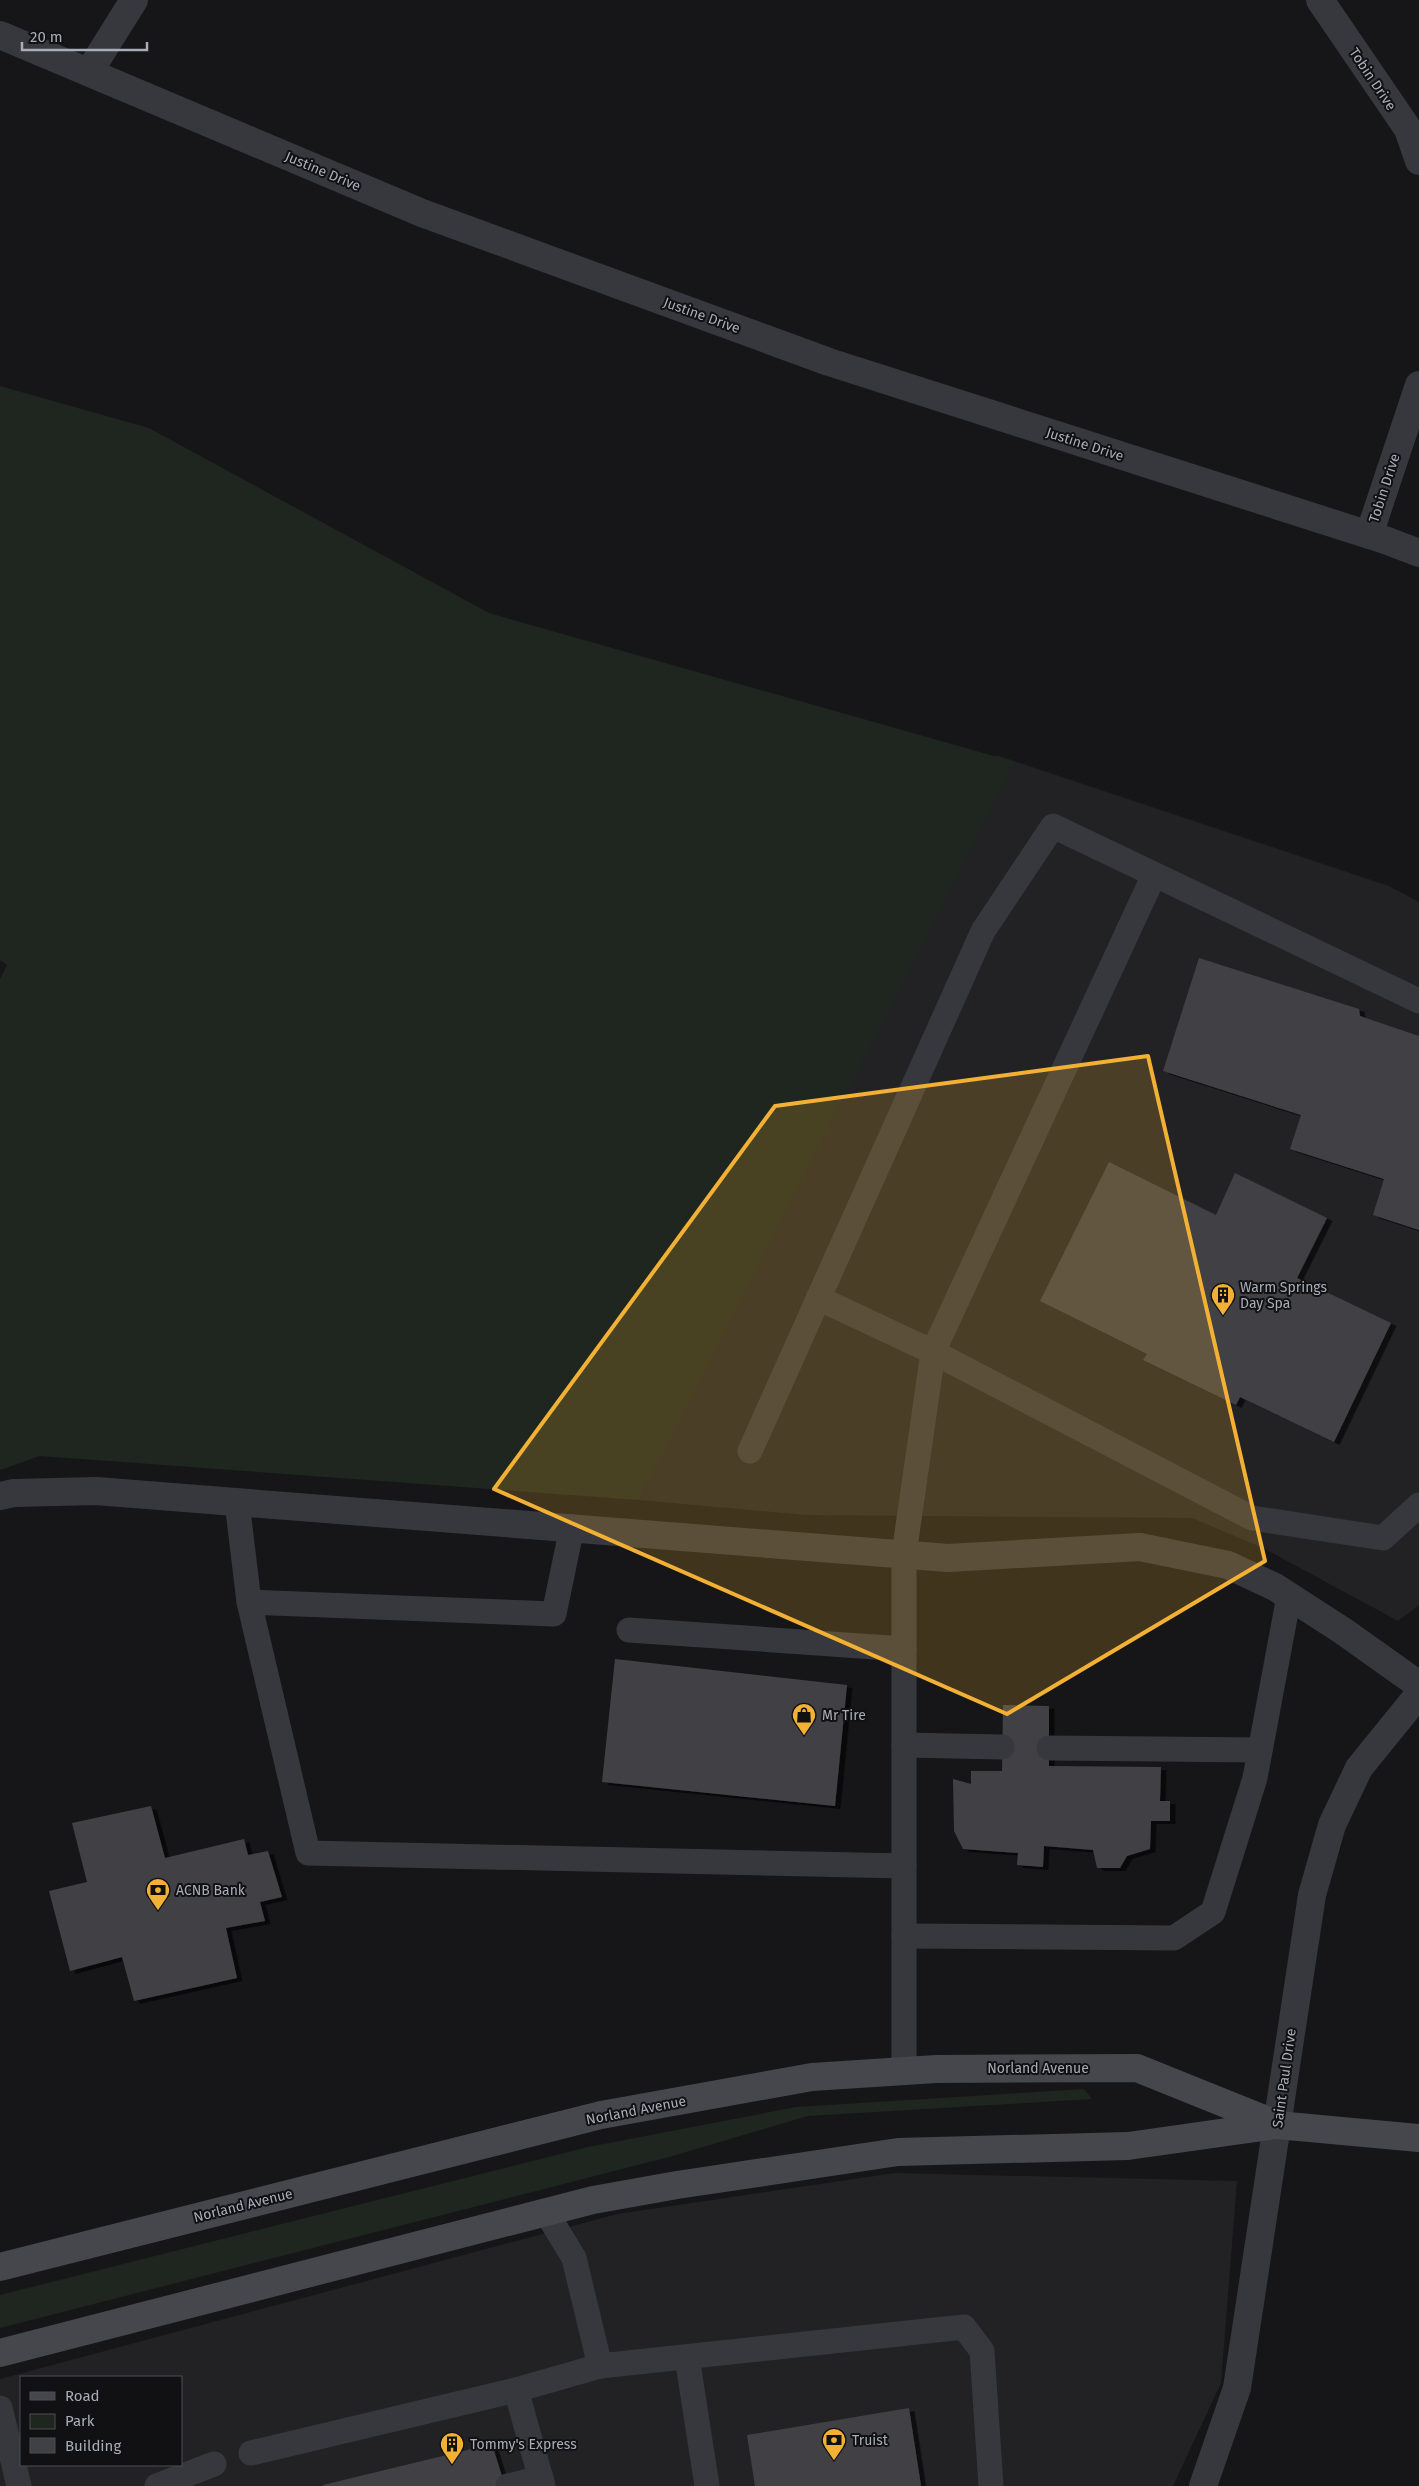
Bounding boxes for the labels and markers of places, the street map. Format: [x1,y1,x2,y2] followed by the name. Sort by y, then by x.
[1240,1279,1328,1312] place label: Warm Springs Day Spa
[1210,1282,1236,1316] building icon: Warm Springs Day Spa
[791,1702,817,1736] shop icon: Mr Tire
[822,1707,866,1724] place label: Mr Tire
[145,1877,171,1911] bank icon: ACNB Bank
[176,1882,246,1899] place label: ACNB Bank
[821,2427,847,2461] bank icon: Truist
[439,2431,465,2465] building icon: Tommy's Express
[852,2432,889,2449] place label: Truist
[470,2436,577,2453] place label: Tommy's Express

